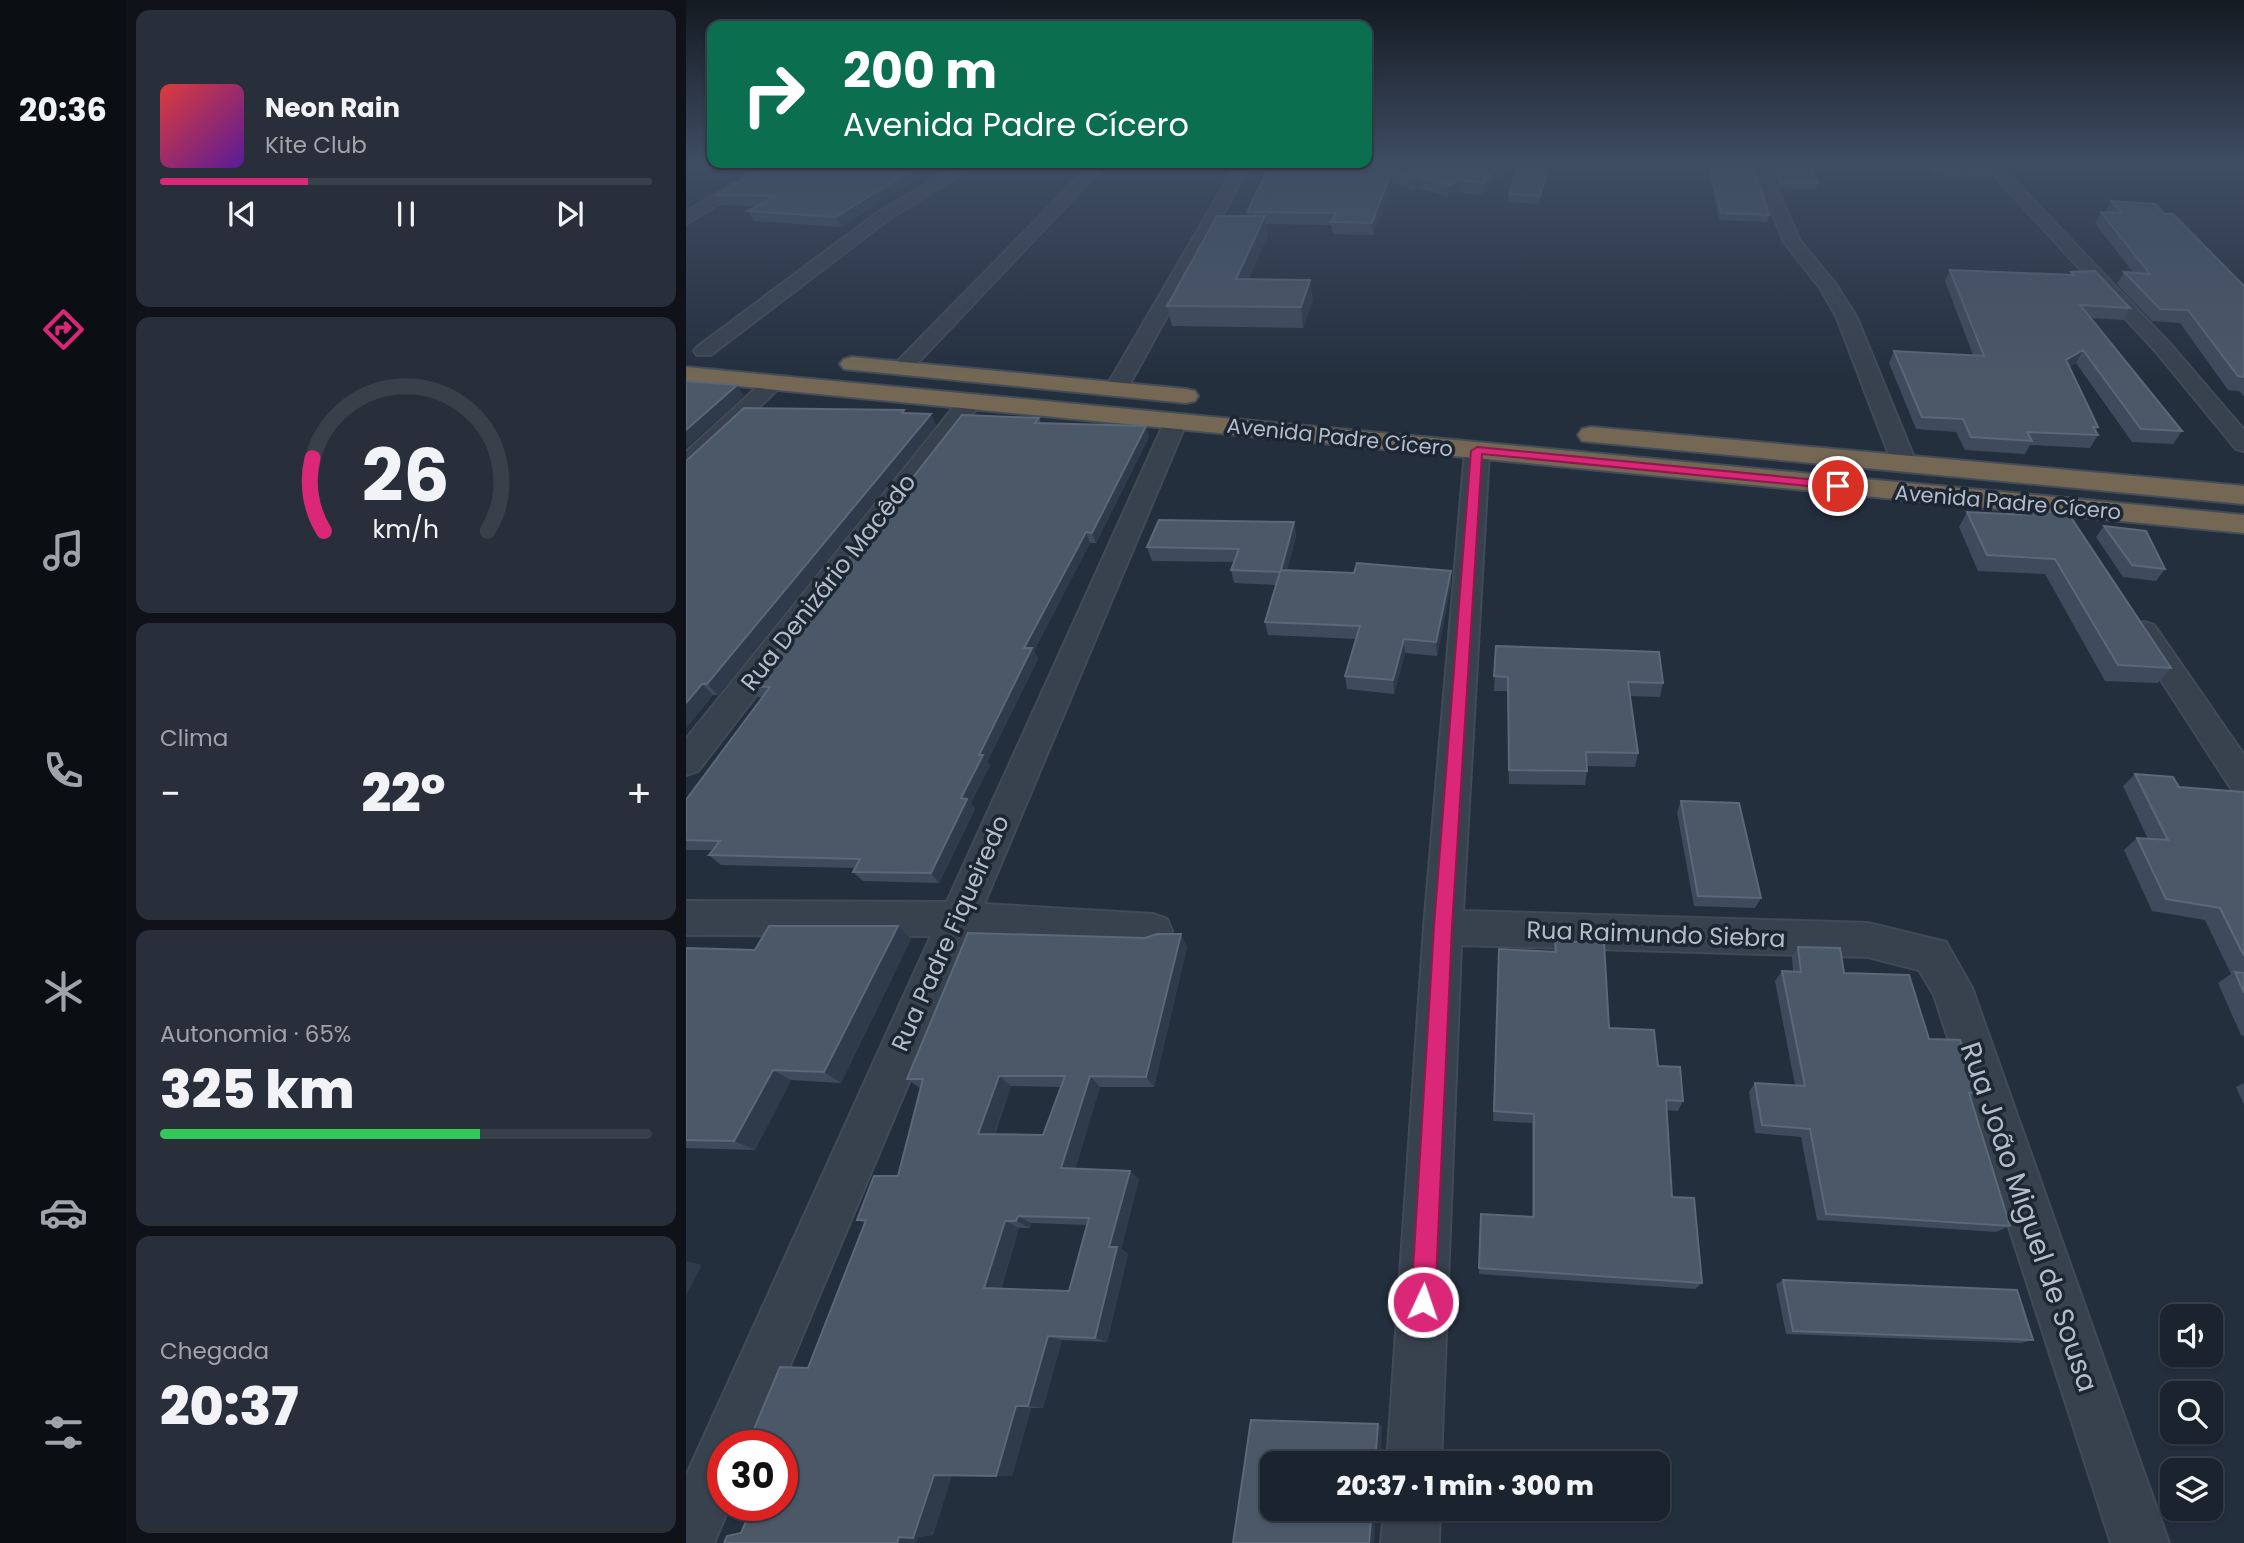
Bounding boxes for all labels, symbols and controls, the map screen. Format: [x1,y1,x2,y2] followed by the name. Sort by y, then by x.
[843,37,997,105] text: 200 m
[728,49,819,140] icon: right
[19,87,107,132] text: 20:36
[265,90,400,126] text: Neon Rain
[843,102,1189,147] text: Avenida Padre Cícero
[265,129,367,161] text: Kite Club
[223,195,261,233] icon: previous
[387,195,425,233] icon: pause
[551,195,589,233] icon: next
[39,305,88,354] icon: directions
[1226,411,1454,463] street label: Avenida Padre Cícero
[362,425,450,526] text: 26
[1808,456,1868,516] pin
[733,466,923,698] street label: Rua Denizário Macêdo
[1819,467,1857,505] icon: arrive
[1894,478,2122,526] street label: Avenida Padre Cícero
[373,512,439,547] text: km/h
[39,526,88,575] icon: music
[160,722,228,754] text: Clima
[39,746,88,795] icon: phone
[361,757,446,830] text: 22°
[160,767,181,820] text: −
[626,767,652,820] text: +
[883,810,1017,1056] street label: Rua Padre Fiqueiredo
[1526,913,1786,955] street label: Rua Raimundo Siebra
[39,967,88,1016] icon: climate
[160,1018,351,1050] text: Autonomia · 65%
[1951,1037,2107,1397] street label: Rua João Miguel de Sousa
[160,1053,354,1126] text: 325 km
[39,1188,88,1237] icon: car
[1386,1265,1460,1339] position arrow
[2160,1304,2223,1521] map controls
[2160,1304,2223,1367] button: sound
[160,1335,269,1367] text: Chegada
[160,1370,298,1443] text: 20:37
[2160,1381,2223,1444] button: search
[39,1408,88,1457] icon: filters
[707,1430,798,1521] speed limit sign: 30
[2160,1458,2223,1521] button: layers
[1336,1468,1594,1504] text: 20:37 · 1 min · 300 m

